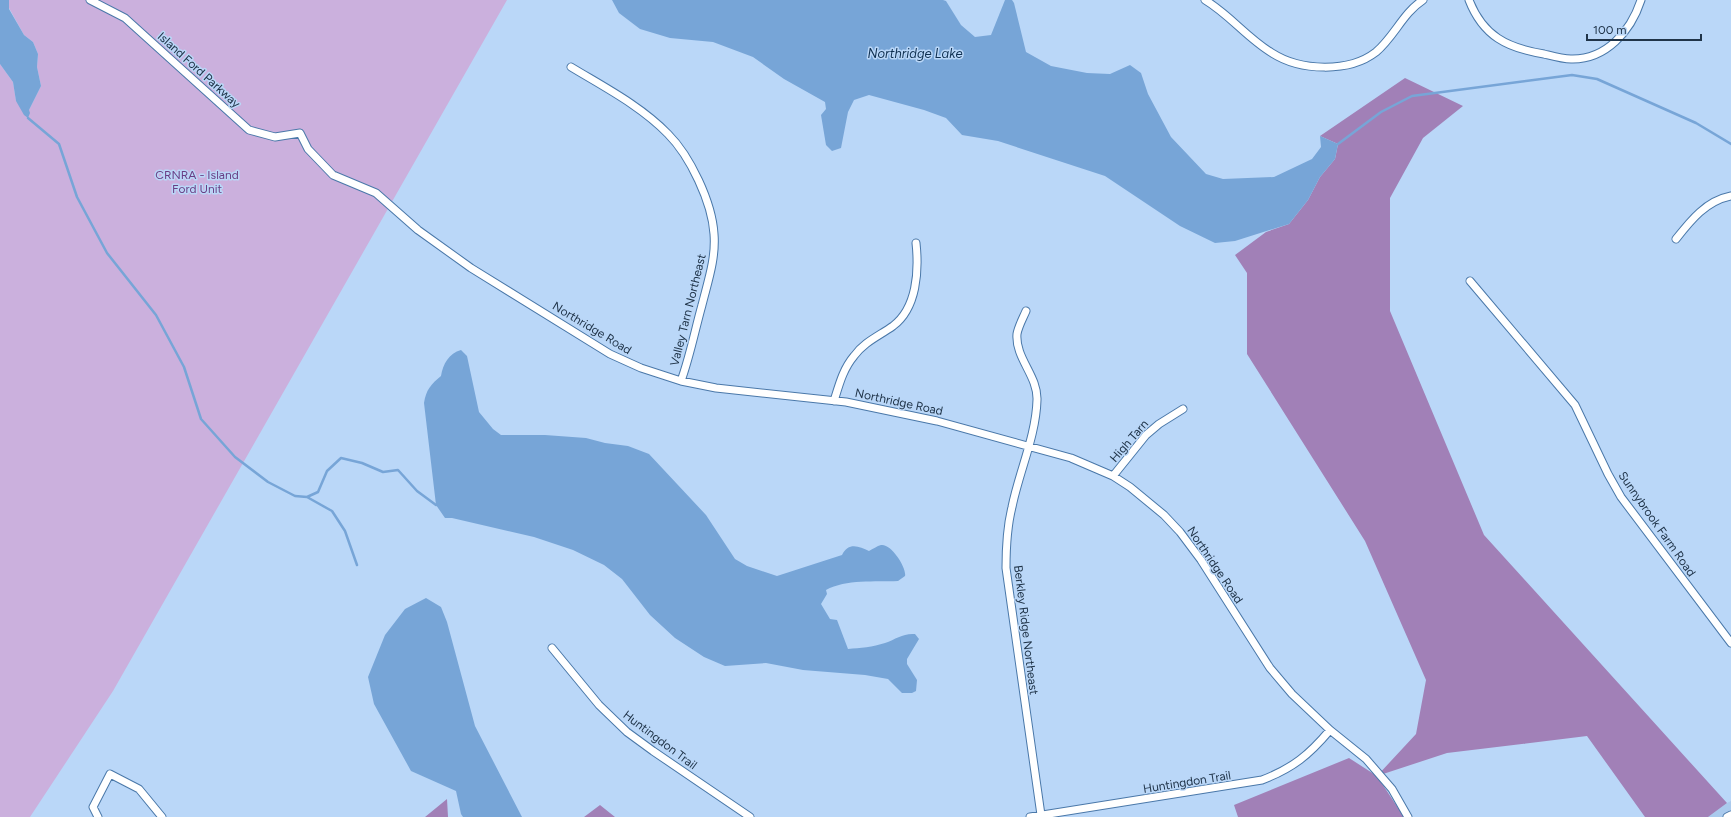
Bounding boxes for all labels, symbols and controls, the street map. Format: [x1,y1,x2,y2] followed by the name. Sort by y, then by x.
[1587,16,1701,42] scale bar
[1593,23,1627,37] text: 100 m
[155,29,244,111] street label: Island Ford Parkway
[867,46,963,61] water label: Northridge Lake
[155,168,239,196] park label: CRNRA - Island Ford Unit
[667,252,709,367] street label: Valley Tarn Northeast
[550,299,634,357] street label: Northridge Road
[854,386,944,418] street label: Northridge Road
[1107,417,1151,465] street label: High Tarn
[1615,469,1699,579] street label: Sunnybrook Farm Road
[1184,524,1246,606] street label: Northridge Road
[1011,564,1041,696] street label: Berkley Ridge Northeast
[620,708,700,772] street label: Huntingdon Trail
[1142,768,1232,796] street label: Huntingdon Trail

